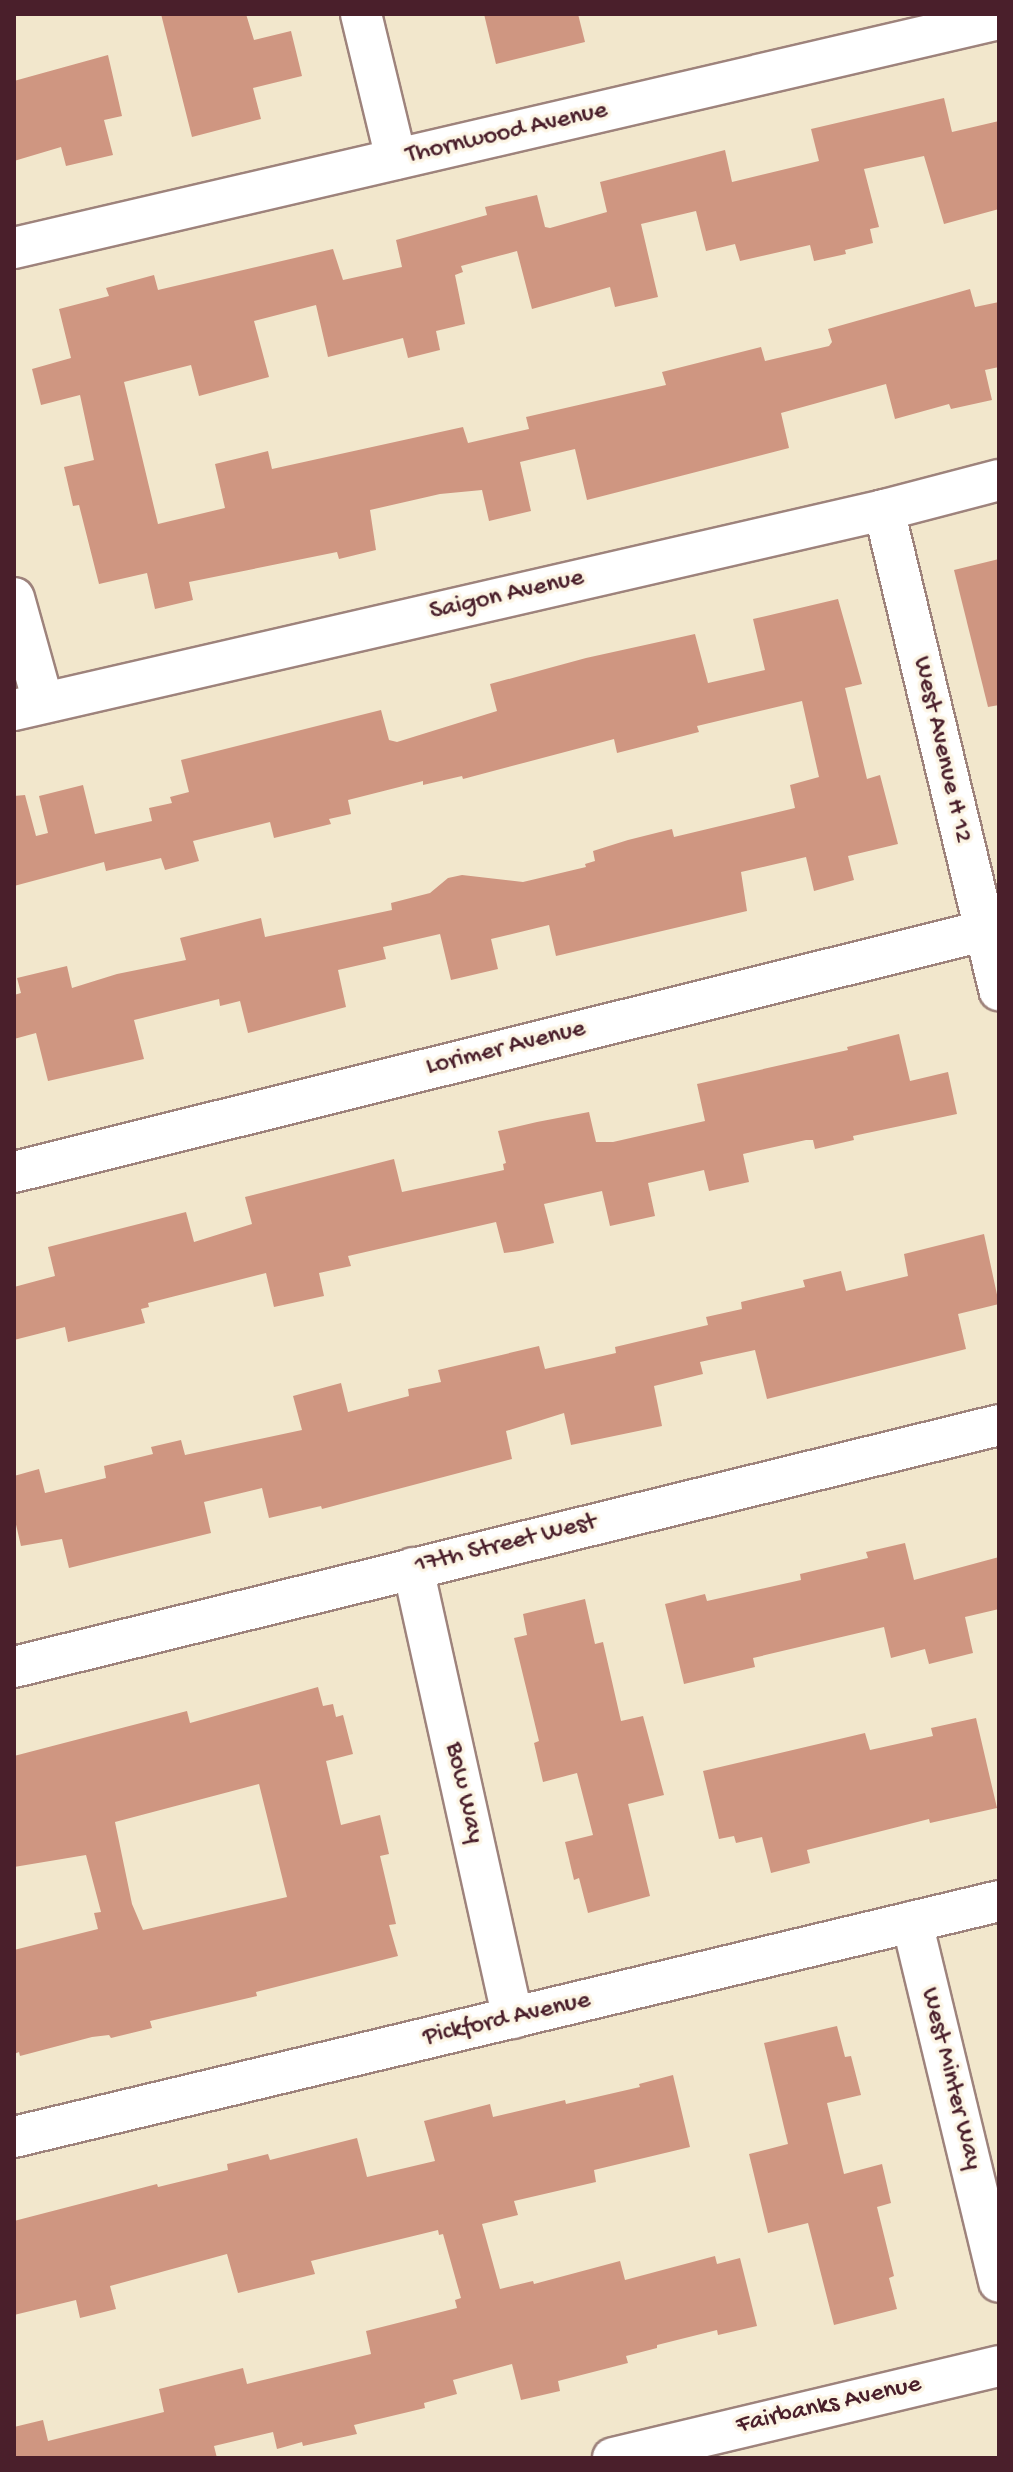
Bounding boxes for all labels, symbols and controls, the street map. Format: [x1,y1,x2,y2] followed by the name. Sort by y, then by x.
[403,96,611,172] street label: Thornwood Avenue
[427,563,587,629] street label: Saigon Avenue
[904,654,978,846] street label: West Avenue H 12
[423,1014,589,1084] street label: Lorimer Avenue
[412,1507,600,1583] street label: 17th Street West
[436,1740,490,1846] street label: Bow Way
[912,1985,988,2173] street label: West Minter Way
[420,1986,594,2054] street label: Pickford Avenue
[734,2370,924,2442] street label: Fairbanks Avenue

